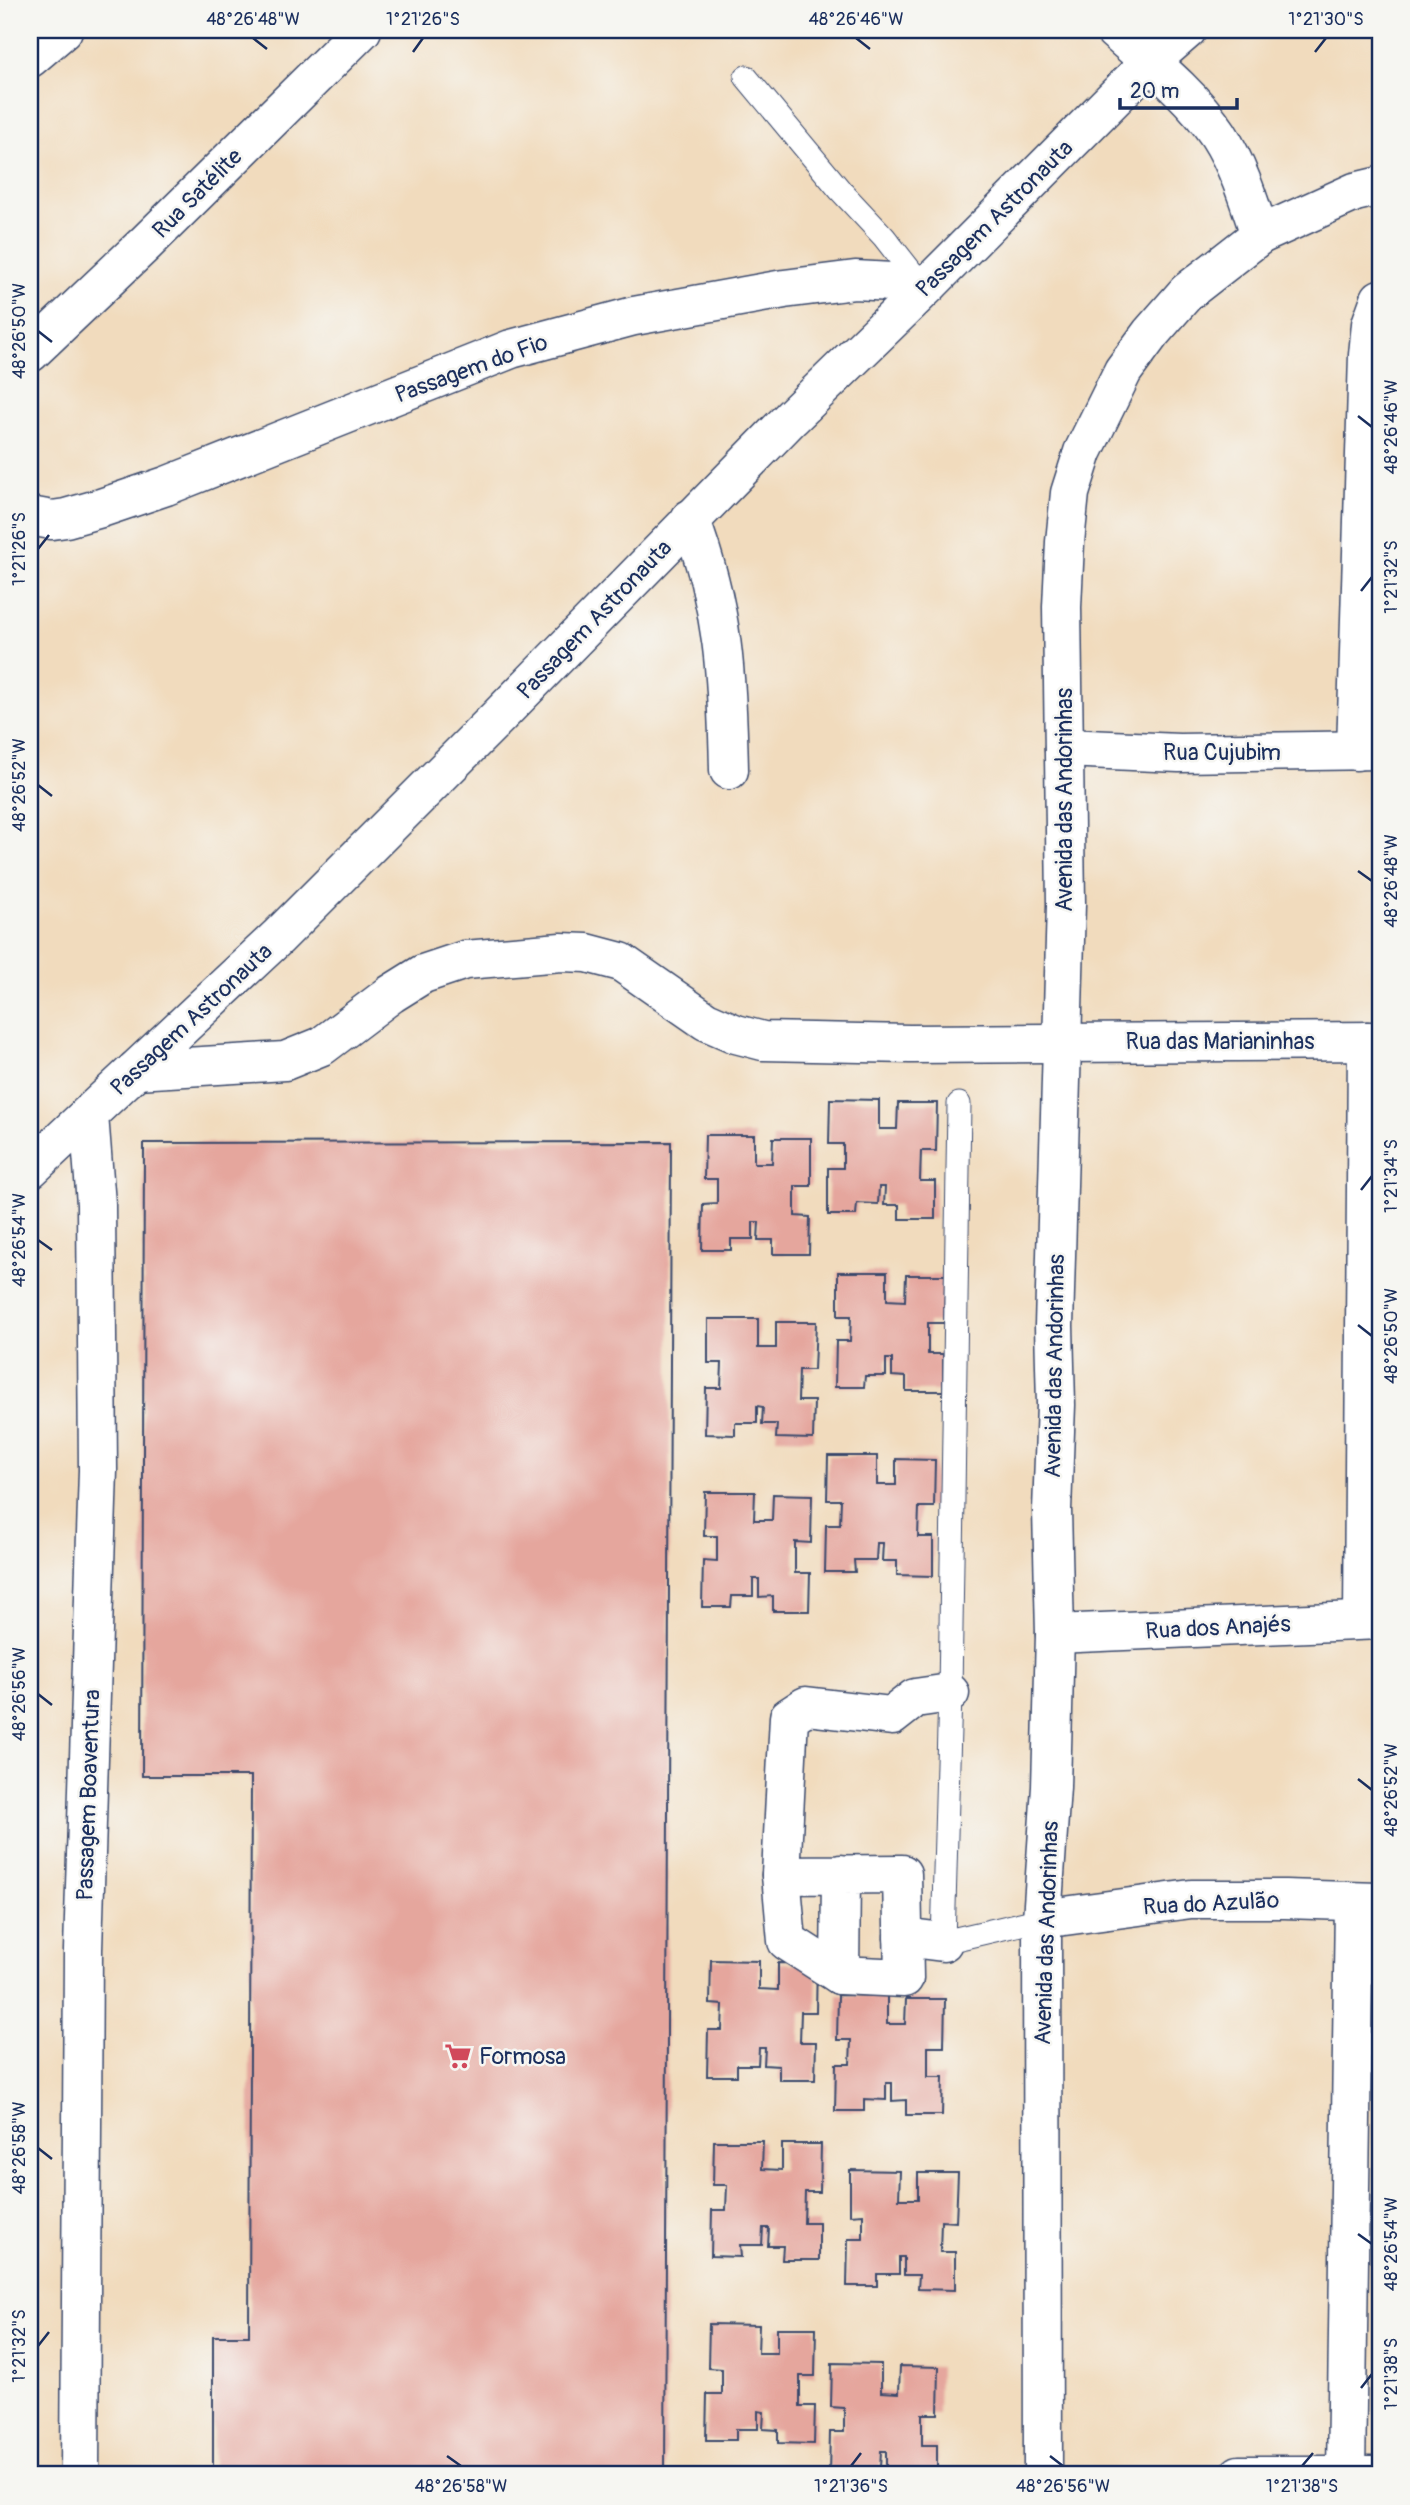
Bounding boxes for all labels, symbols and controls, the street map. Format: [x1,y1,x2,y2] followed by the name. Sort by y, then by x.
[206,8,300,31] text: 48°26'48"W
[386,8,460,31] text: 1°21'26"S
[808,8,904,31] text: 48°26'46"W
[1288,8,1364,31] text: 1°21'30"S
[1120,66,1237,110] scale bar
[1130,78,1179,105] text: 20 m
[910,134,1079,303] street label: Passagem Astronauta
[146,142,249,245] street label: Rua Satélite
[8,283,31,379] text: 48°26'50"W
[391,327,551,410] street label: Passagem do Fio
[1380,379,1403,475] text: 48°26'46"W
[8,512,31,586] text: 1°21'26"S
[511,533,678,705] street label: Passagem Astronauta
[1380,540,1403,614] text: 1°21'32"S
[1050,688,1079,912] street label: Avenida das Andorinhas
[8,738,31,832] text: 48°26'52"W
[1163,738,1281,767] street label: Rua Cujubim
[1380,834,1403,928] text: 48°26'48"W
[104,937,278,1102] street label: Passagem Astronauta
[1125,1027,1315,1056] street label: Rua das Marianinhas
[1380,1139,1403,1213] text: 1°21'34"S
[8,1193,31,1287] text: 48°26'54"W
[1038,1254,1071,1478] street label: Avenida das Andorinhas
[1380,1288,1403,1384] text: 48°26'50"W
[1145,1609,1291,1646] street label: Rua dos Anajés
[8,1647,31,1741] text: 48°26'56"W
[70,1689,107,1901] street label: Passagem Boaventura
[1380,1743,1403,1837] text: 48°26'52"W
[1028,1821,1065,2045] street label: Avenida das Andorinhas
[1142,1885,1280,1922] street label: Rua do Azulão
[443,2041,473,2071] supermarket icon: Formosa
[479,2042,566,2071] place label: Formosa
[8,2101,31,2195] text: 48°26'58"W
[1380,2197,1403,2291] text: 48°26'54"W
[8,2309,31,2383] text: 1°21'32"S
[1380,2338,1403,2410] text: 1°21'38"S
[414,2475,508,2498] text: 48°26'58"W
[814,2475,888,2498] text: 1°21'36"S
[1016,2475,1110,2498] text: 48°26'56"W
[1266,2475,1338,2498] text: 1°21'38"S

